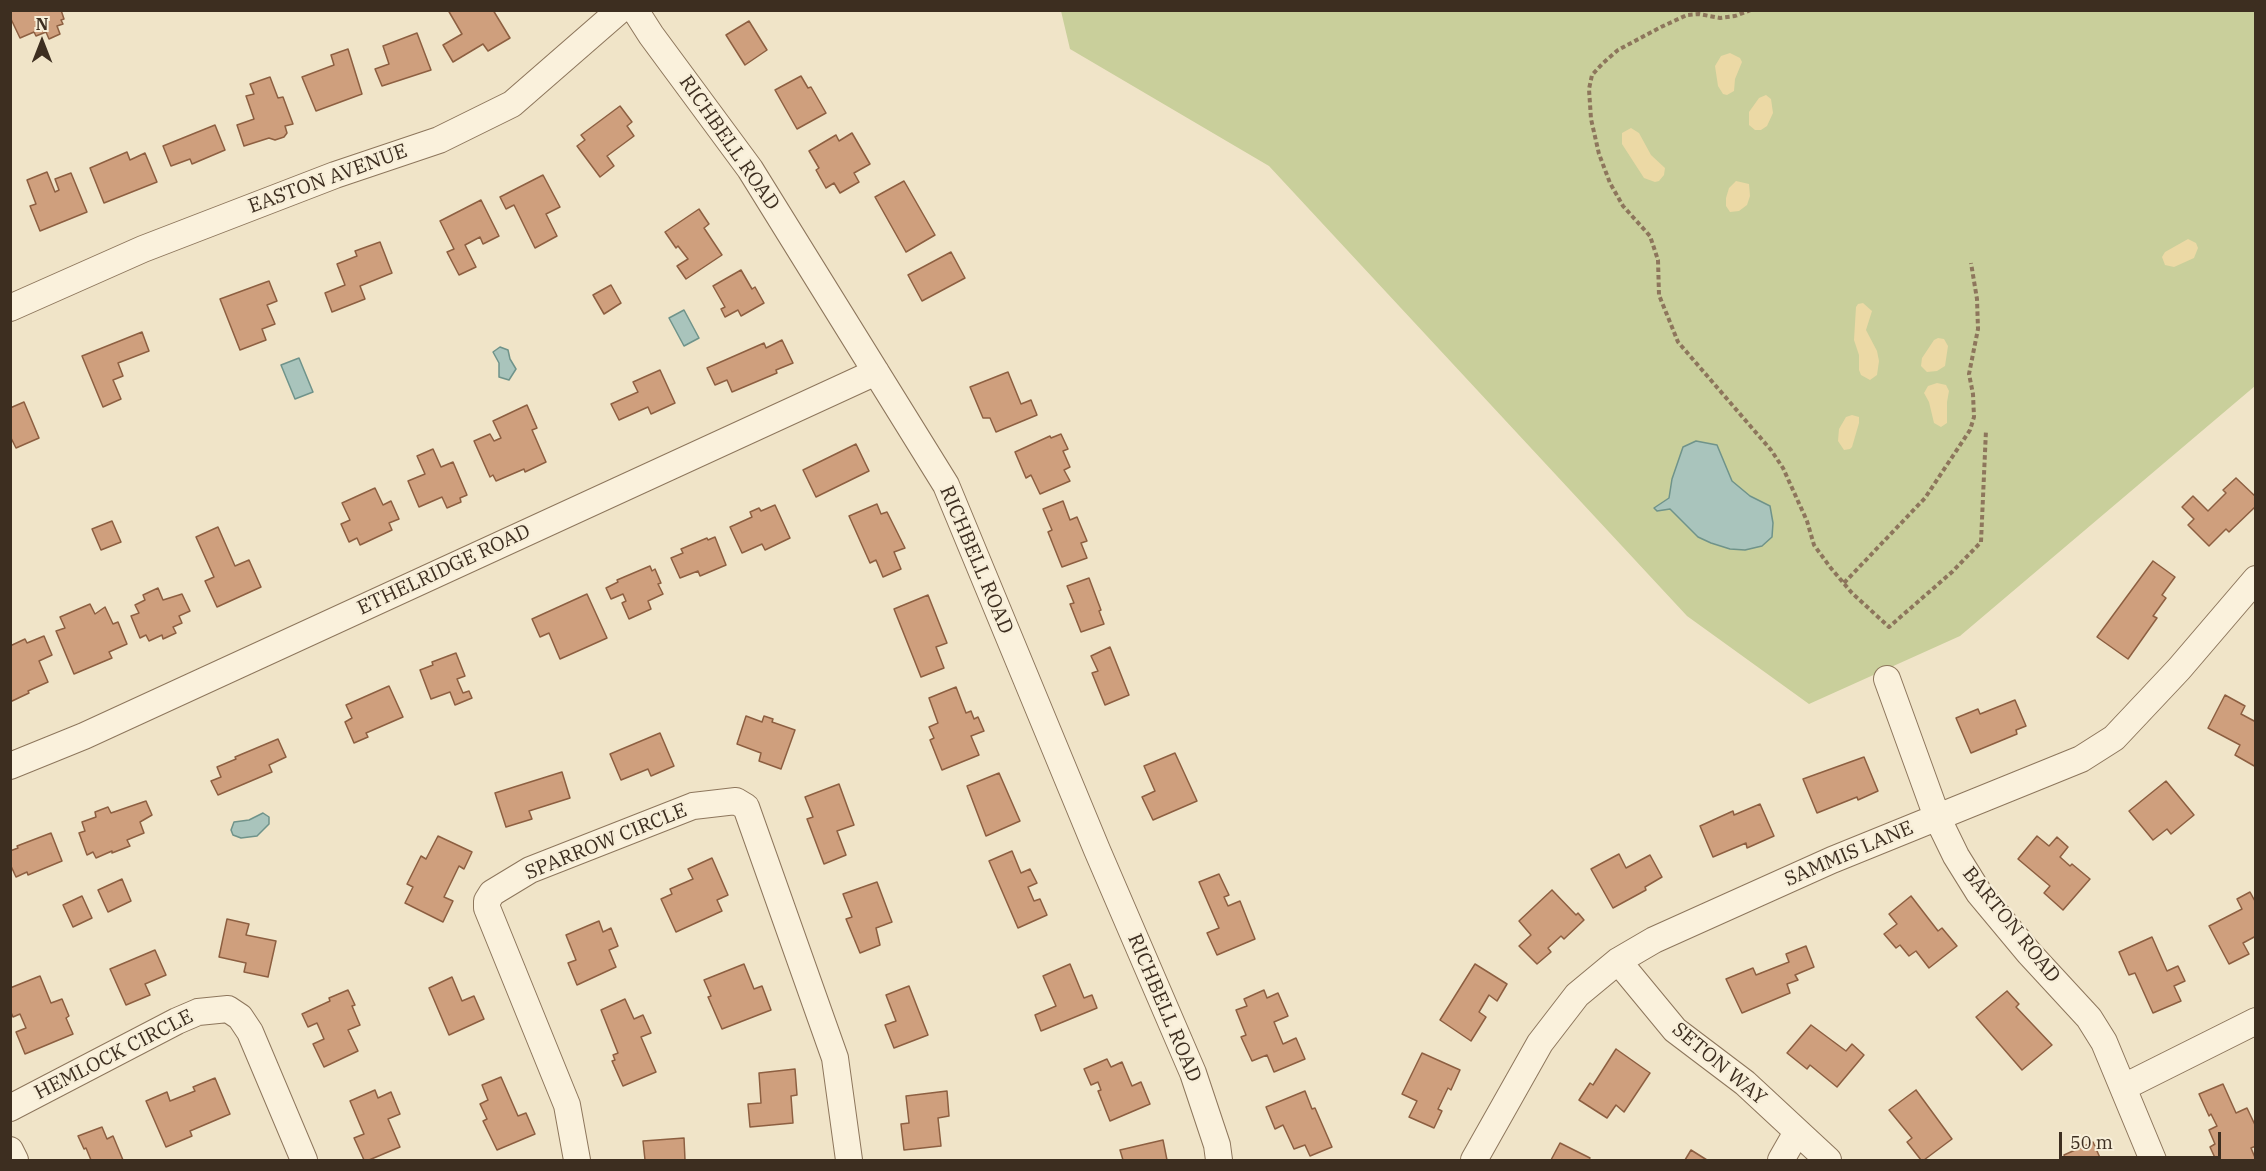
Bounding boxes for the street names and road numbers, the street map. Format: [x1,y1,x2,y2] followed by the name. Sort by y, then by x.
[674,71,784,215] street label: RICHBELL ROAD
[245,139,411,219] street label: EASTON AVENUE
[934,482,1018,638] street label: RICHBELL ROAD
[354,519,534,621] street label: ETHELRIDGE ROAD
[522,799,690,885] street label: SPARROW CIRCLE
[1781,816,1917,892] street label: SAMMIS LANE
[1957,862,2065,988] street label: BARTON ROAD
[1122,930,1206,1086] street label: RICHBELL ROAD
[31,1005,197,1105] street label: HEMLOCK CIRCLE
[1667,1018,1771,1110] street label: SETON WAY

